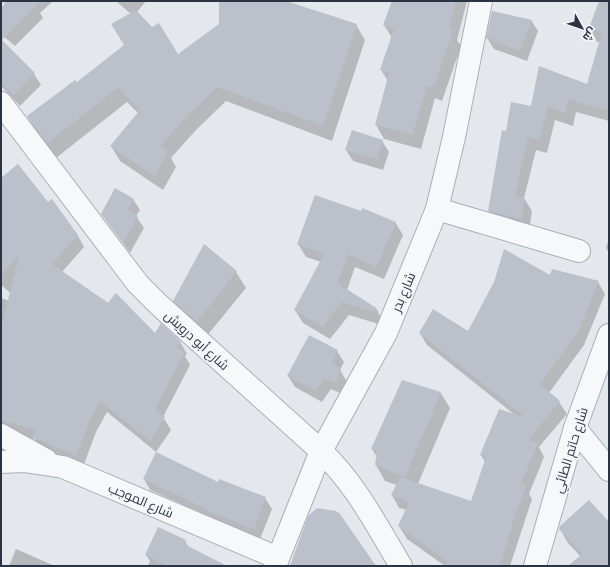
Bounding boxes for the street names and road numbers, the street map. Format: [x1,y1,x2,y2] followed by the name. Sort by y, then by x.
[387,270,419,316] street label: شارع بدر
[161,307,233,374] street label: شارع أبو درويش
[549,405,594,496] street label: شارع حاتم الطائي
[106,479,176,522] street label: شارع الموجب

